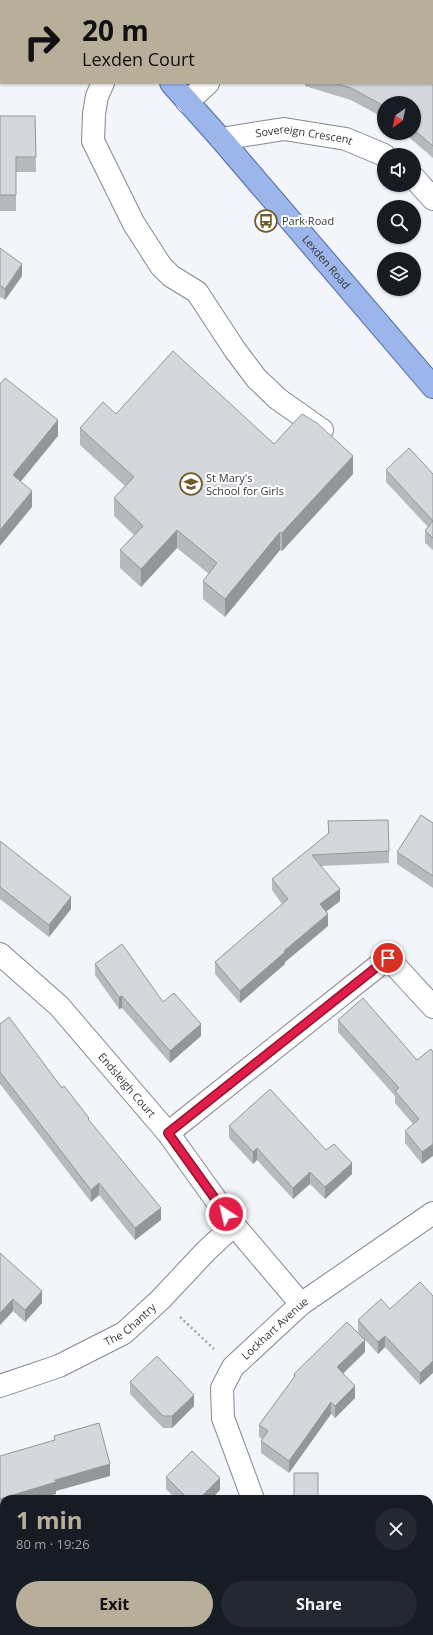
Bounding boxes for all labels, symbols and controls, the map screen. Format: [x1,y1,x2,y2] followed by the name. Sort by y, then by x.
[82,11,149,49] text: 20 m
[16,16,68,68] icon: right
[82,47,195,71] text: Lexden Court
[377,96,421,140] north arrow
[377,96,421,296] map controls
[254,121,355,148] street label: Sovereign Crescent
[377,148,421,192] button: sound
[377,200,421,244] button: search
[253,208,279,234] bus stop icon: Park Road
[282,213,334,228] place label: Park Road
[299,232,354,292] street label: Lexden Road
[377,252,421,296] button: layers
[206,470,284,498] place label: St Mary's School for Girls
[178,471,204,497] school or university icon: St Mary's School for Girls
[371,941,405,975] pin
[377,947,399,969] icon: arrive
[95,1049,159,1121] street label: Endsleigh Court
[205,1193,247,1235] position arrow
[238,1293,311,1363] street label: Lockhart Avenue
[101,1299,159,1349] street label: The Chantry
[16,1503,83,1536] text: 1 min
[375,1508,417,1550] button: close
[16,1535,90,1553] text: 80 m · 19:26
[16,1581,213,1627] button: Exit
[221,1581,417,1627] button: Share

